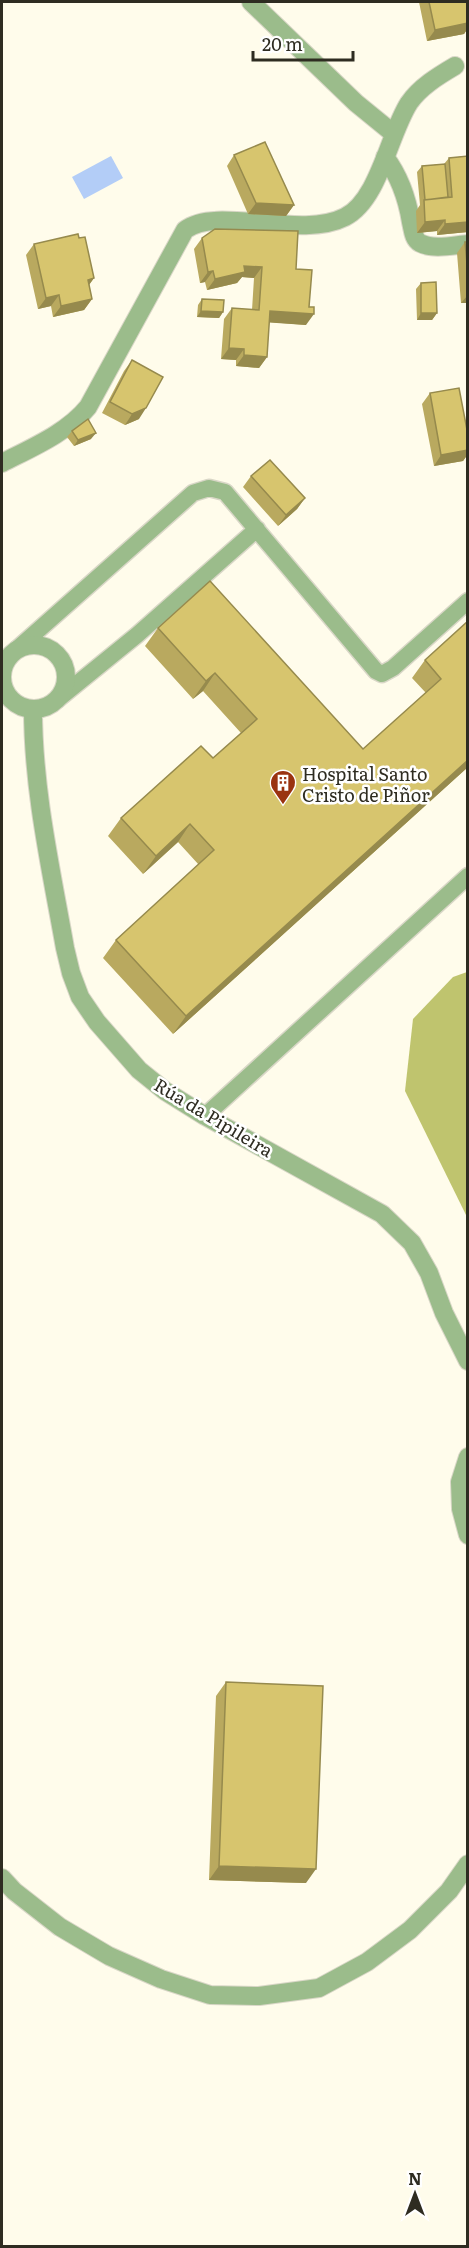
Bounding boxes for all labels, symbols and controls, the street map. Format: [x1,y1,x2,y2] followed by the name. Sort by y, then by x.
[253,24,354,62] scale bar
[262,30,303,57] text: 20 m
[302,760,430,808] place label: Hospital Santo Cristo de Piñor
[268,768,298,806] building icon: Hospital Santo Cristo de Piñor
[149,1071,279,1163] street label: Rúa da Pipileira
[385,2164,445,2224] north arrow
[408,2166,422,2190] text: N

